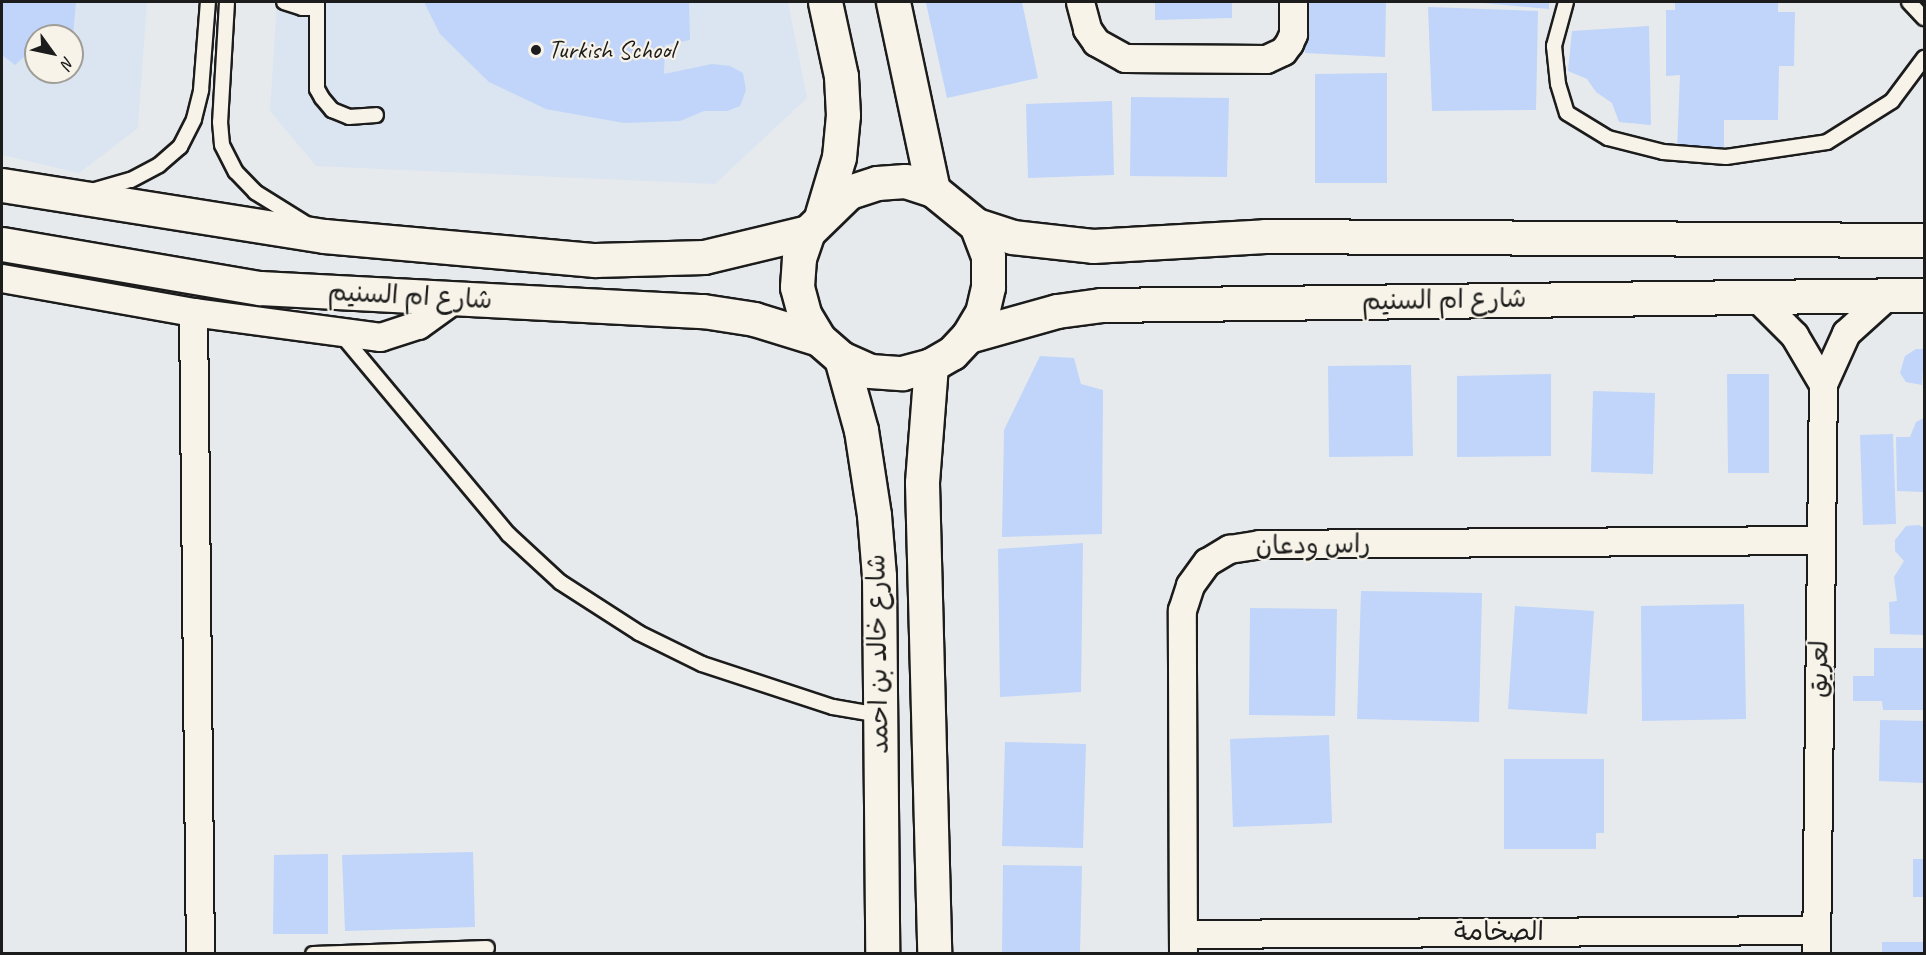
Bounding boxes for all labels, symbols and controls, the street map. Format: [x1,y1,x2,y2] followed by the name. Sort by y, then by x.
[24,24,84,84] north arrow
[548,34,674,66] place label: Turkish School
[529,43,543,57] marker: Turkish School
[56,53,79,72] text: N
[327,276,493,316] street label: شارع ام السنيم
[1361,283,1527,317] street label: شارع ام السنيم
[1255,528,1371,562] street label: راس ودعان
[861,554,895,754] street label: شارع خالد بن احمد
[1803,640,1835,698] street label: لعريق
[1454,916,1544,948] street label: الصخامة

